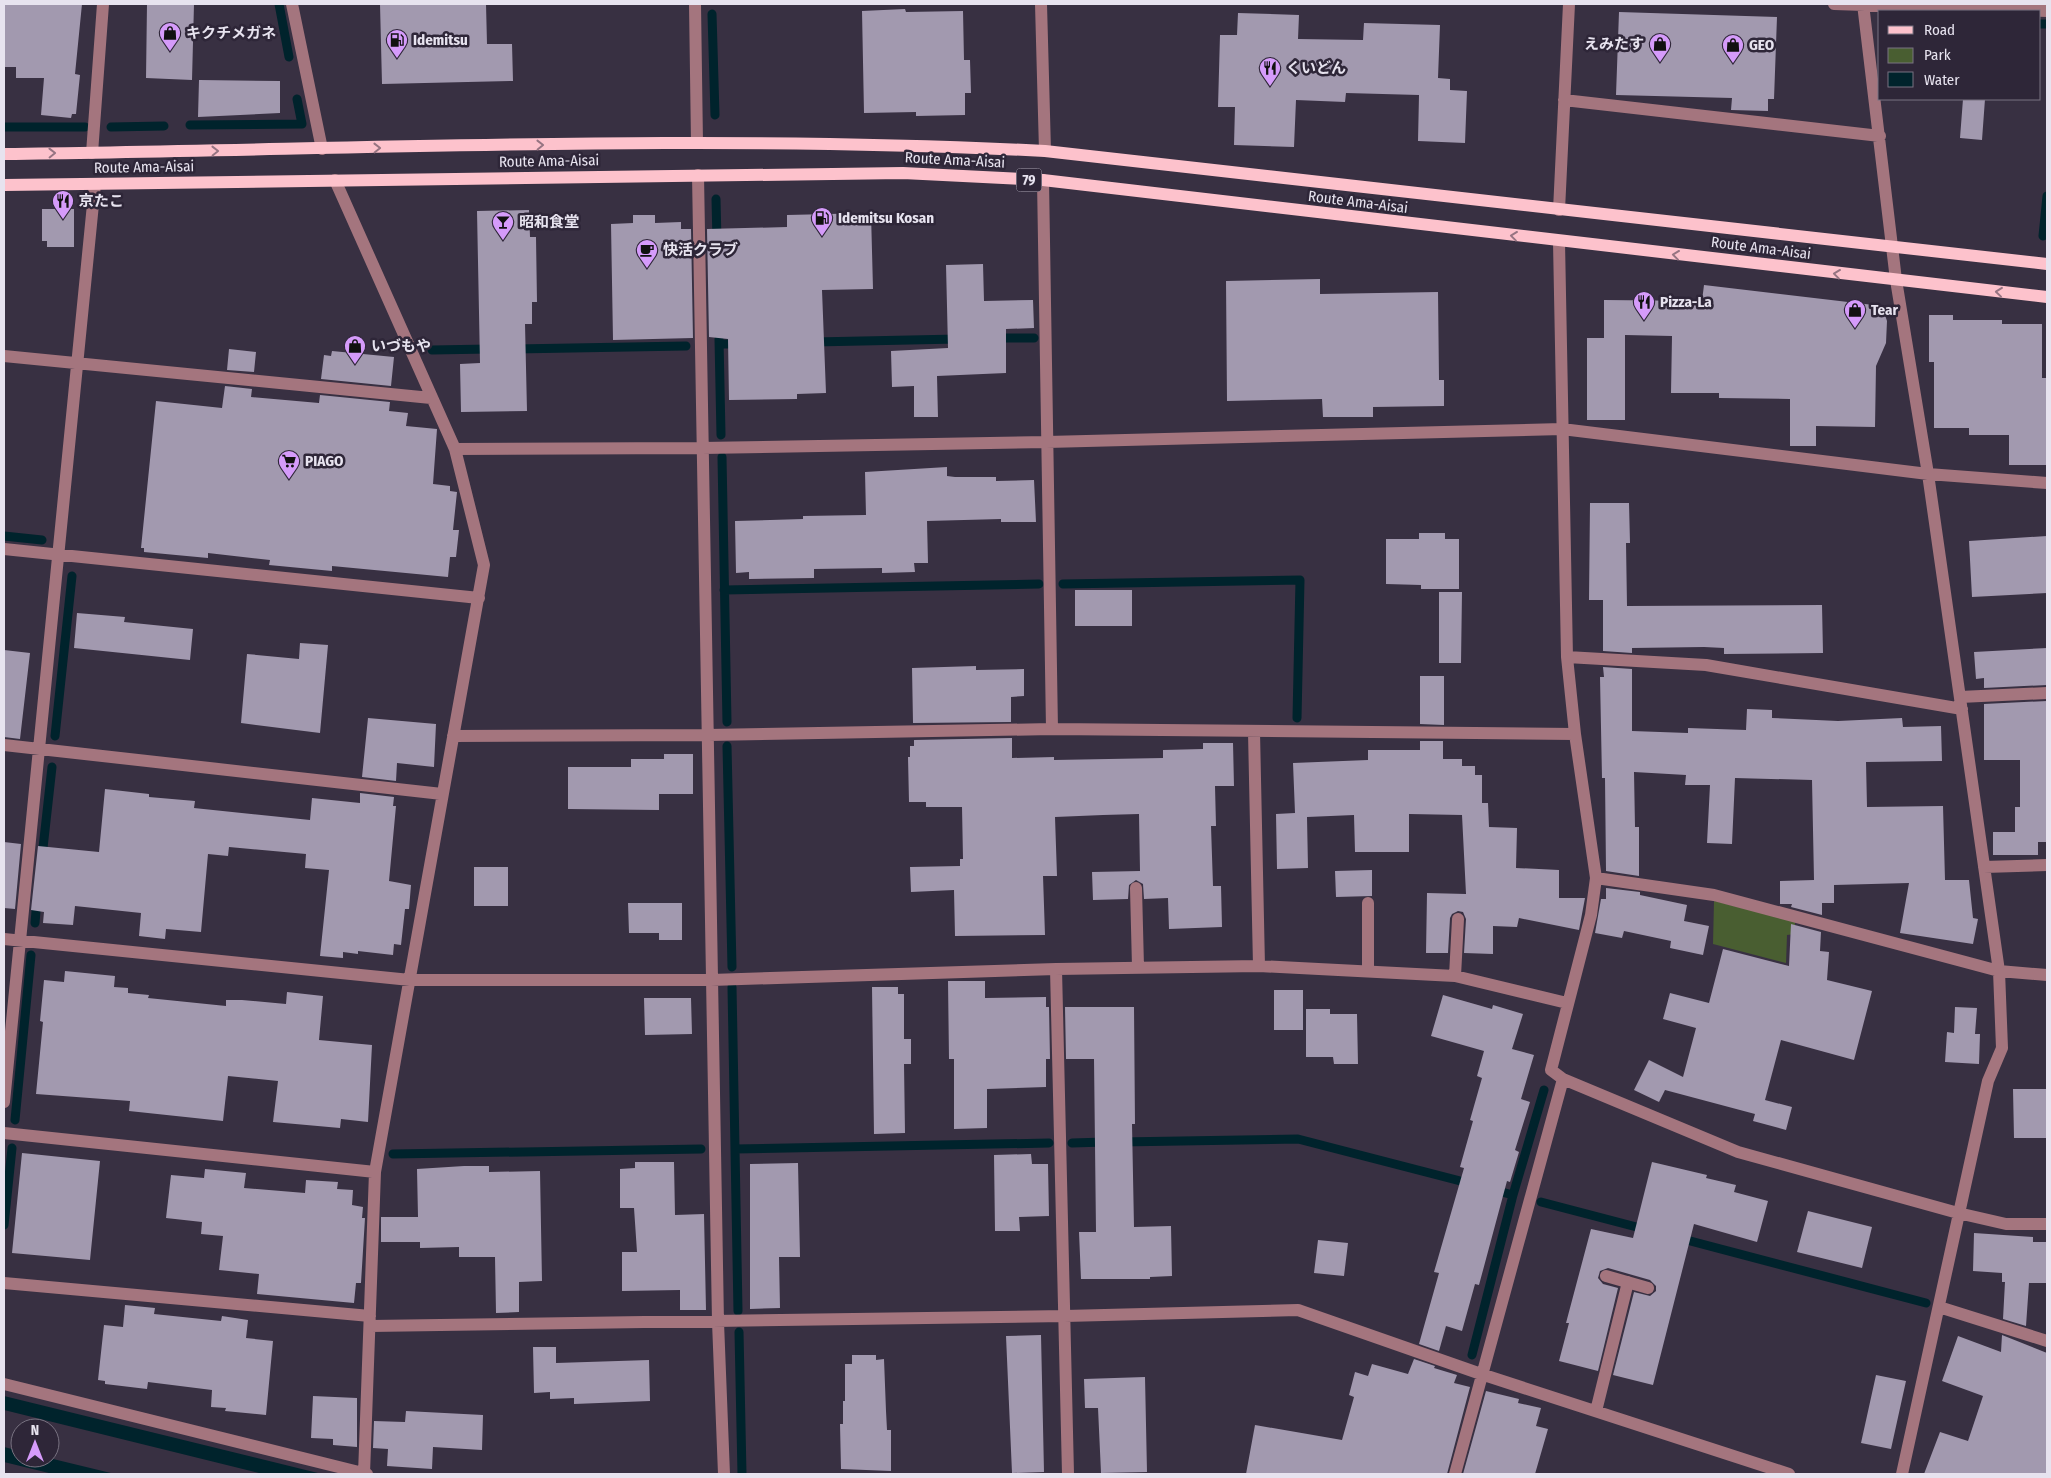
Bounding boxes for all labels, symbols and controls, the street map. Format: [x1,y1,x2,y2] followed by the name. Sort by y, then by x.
[1878,10,2041,100] legend
[158,21,182,52] shop icon: キクチメガネ
[1924,21,1955,39] text: Road
[186,24,276,42] place label: キクチメガネ
[385,28,409,59] fuel station icon: Idemitsu
[413,31,468,49] place label: Idemitsu
[1648,32,1672,63] shop icon: えみたす
[1721,33,1745,64] shop icon: GEO
[1584,35,1644,53] place label: えみたす
[1749,36,1774,54] place label: GEO
[1924,46,1951,64] text: Park
[1258,56,1282,87] restaurant icon: くいどん
[1286,59,1346,77] place label: くいどん
[1924,71,1960,89] text: Water
[536,140,544,151] one-way arrow
[374,143,382,153] one-way arrow
[211,145,219,156] one-way arrow
[49,148,57,158] one-way arrow
[904,148,1006,172] street label: Route Ama-Aisai
[499,151,599,171] street label: Route Ama-Aisai
[94,157,194,177] street label: Route Ama-Aisai
[1016,168,1042,192] road number: 79
[1307,187,1409,217] street label: Route Ama-Aisai
[51,189,75,220] restaurant icon: 京たこ
[79,192,124,210] place label: 京たこ
[810,206,834,237] fuel station icon: Idemitsu Kosan
[838,209,934,227] place label: Idemitsu Kosan
[491,210,515,241] bar icon: 昭和食堂
[519,213,579,231] place label: 昭和食堂
[1510,231,1518,242] one-way arrow
[1710,233,1812,263] street label: Route Ama-Aisai
[635,238,659,269] cafe icon: 快活クラブ
[663,241,738,259] place label: 快活クラブ
[1672,250,1680,261] one-way arrow
[1833,269,1841,280] one-way arrow
[1994,286,2002,297] one-way arrow
[1632,290,1656,321] restaurant icon: Pizza-La
[1660,293,1712,311] place label: Pizza-La
[1843,298,1867,329] shop icon: Tear
[1871,301,1898,319] place label: Tear
[343,334,367,365] shop icon: いづもや
[371,337,431,355] place label: いづもや
[277,449,301,480] supermarket icon: PIAGO
[305,452,344,470] place label: PIAGO
[10,1418,60,1468] north arrow
[31,1422,39,1439] text: N

